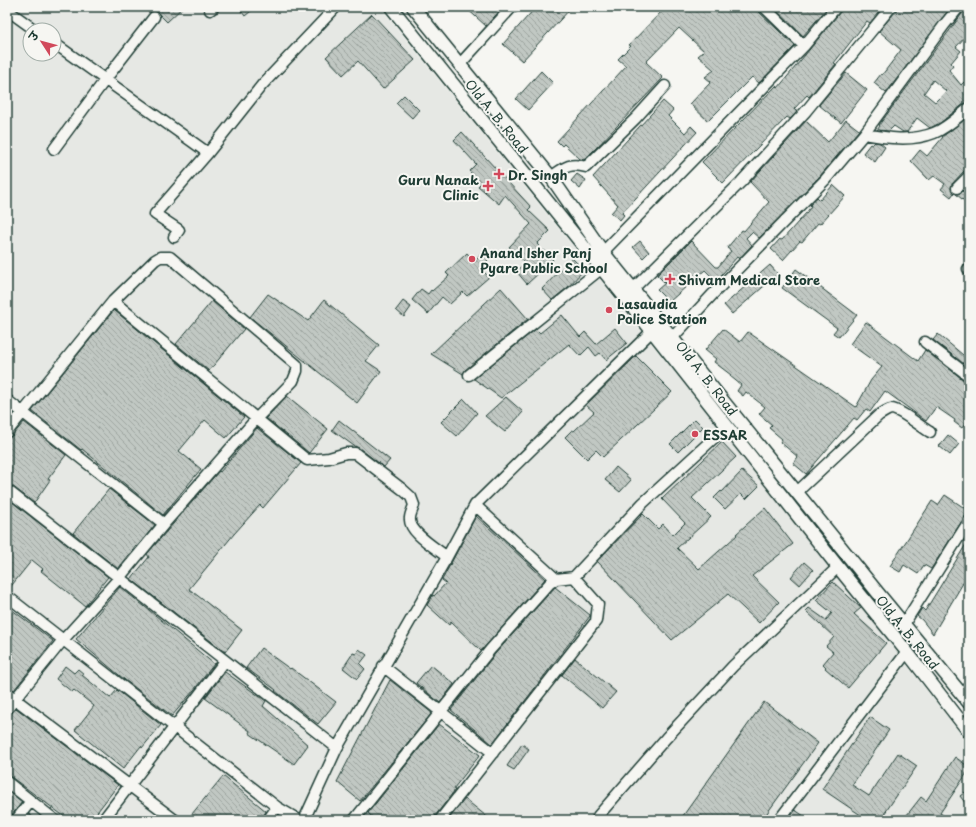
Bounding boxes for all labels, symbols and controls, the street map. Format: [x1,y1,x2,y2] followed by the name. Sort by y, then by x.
[22,22,62,62] north arrow
[24,27,44,45] text: उ
[461,75,533,157] street label: Old A. B. Road
[508,165,568,184] place label: Dr. Singh
[493,168,505,180] marker: Dr. Singh
[398,170,479,204] place label: Guru Nanak Clinic
[482,180,494,192] marker: Guru Nanak Clinic
[479,243,608,277] place label: Anand Isher Panj Pyare Public School
[467,254,477,264] marker: Anand Isher Panj Pyare Public School
[678,270,820,289] place label: Shivam Medical Store
[665,274,675,284] marker: Shivam Medical Store
[617,294,707,328] place label: Lasaudia Police Station
[604,305,614,315] marker: Lasaudia Police Station
[672,337,742,419] street label: Old A. B. Road
[703,425,748,444] place label: ESSAR
[690,429,700,439] marker: ESSAR
[872,591,944,673] street label: Old A. B. Road

